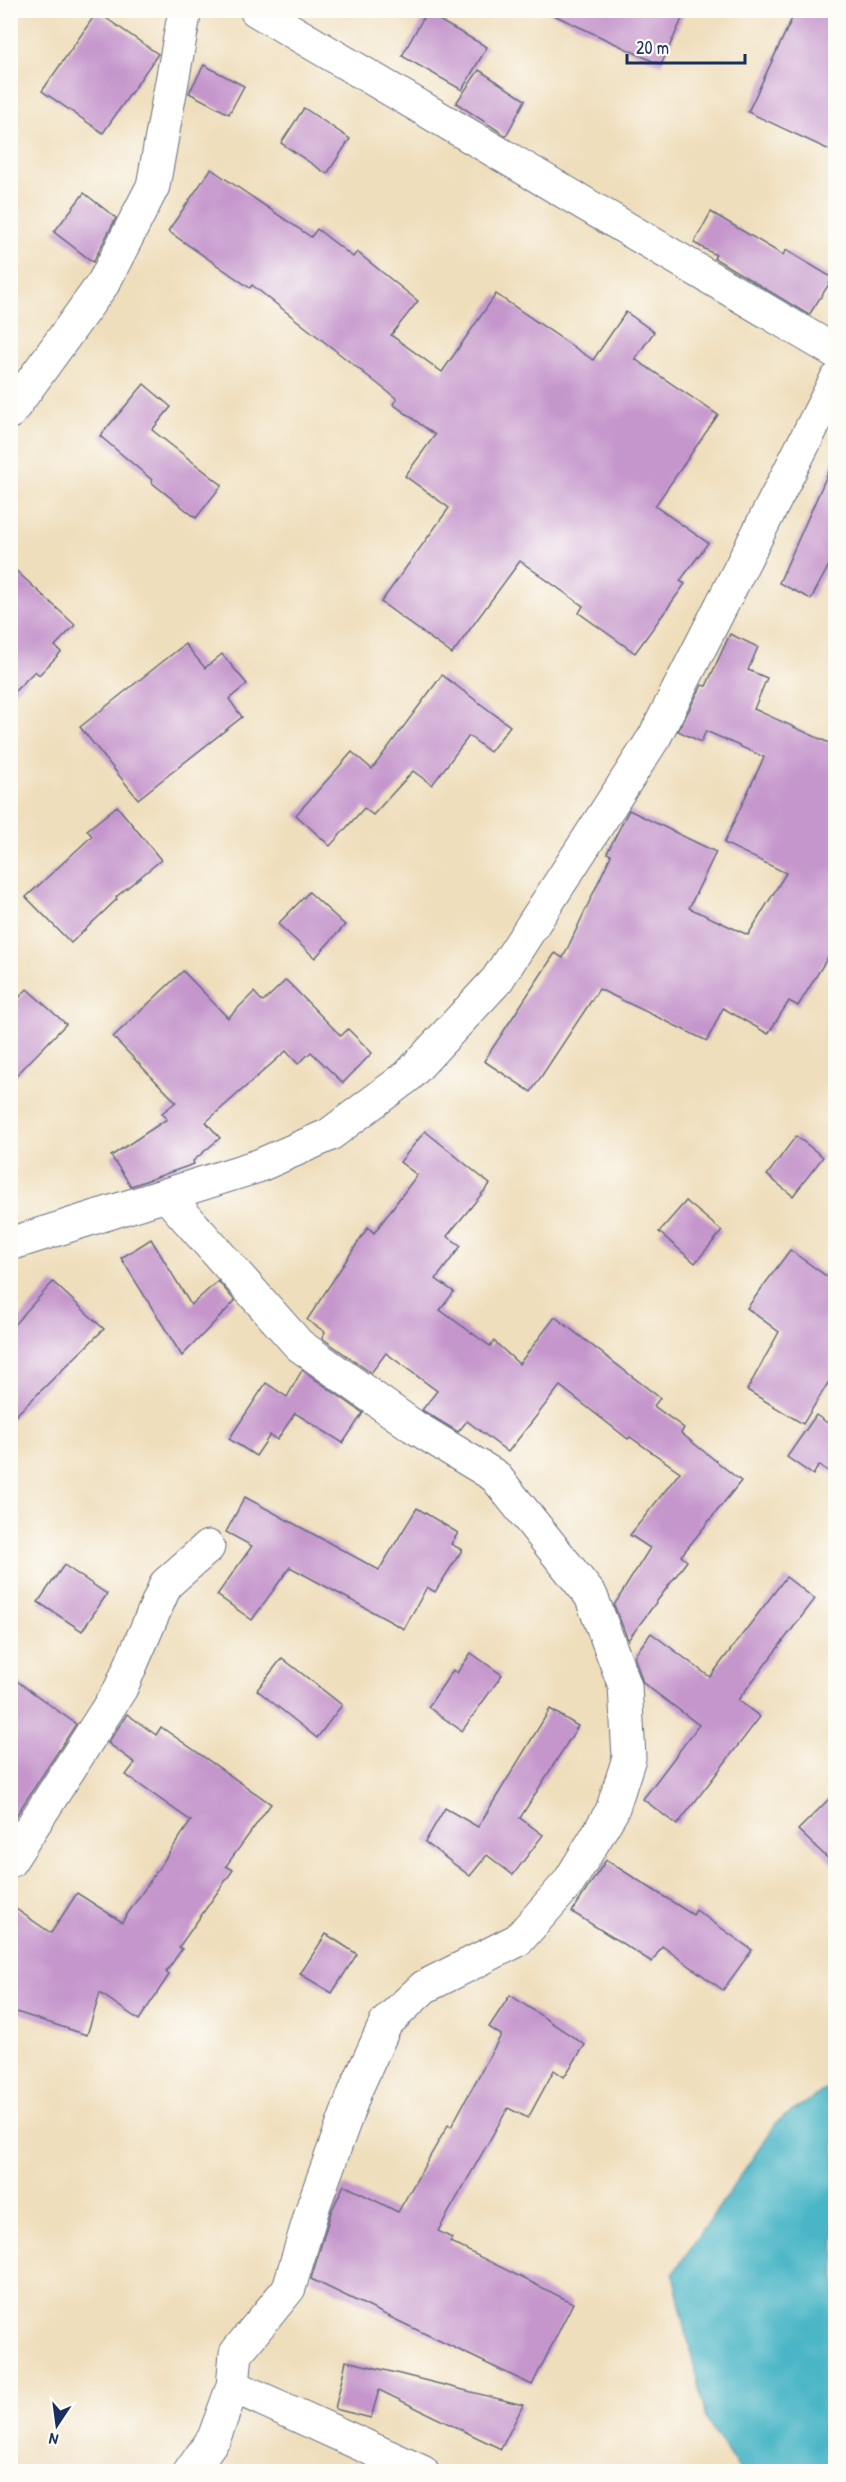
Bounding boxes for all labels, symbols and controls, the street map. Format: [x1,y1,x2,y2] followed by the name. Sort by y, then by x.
[627,27,746,65] scale bar
[636,35,669,60] text: 20 m
[27,2395,87,2455] north arrow
[47,2428,60,2451] text: N

